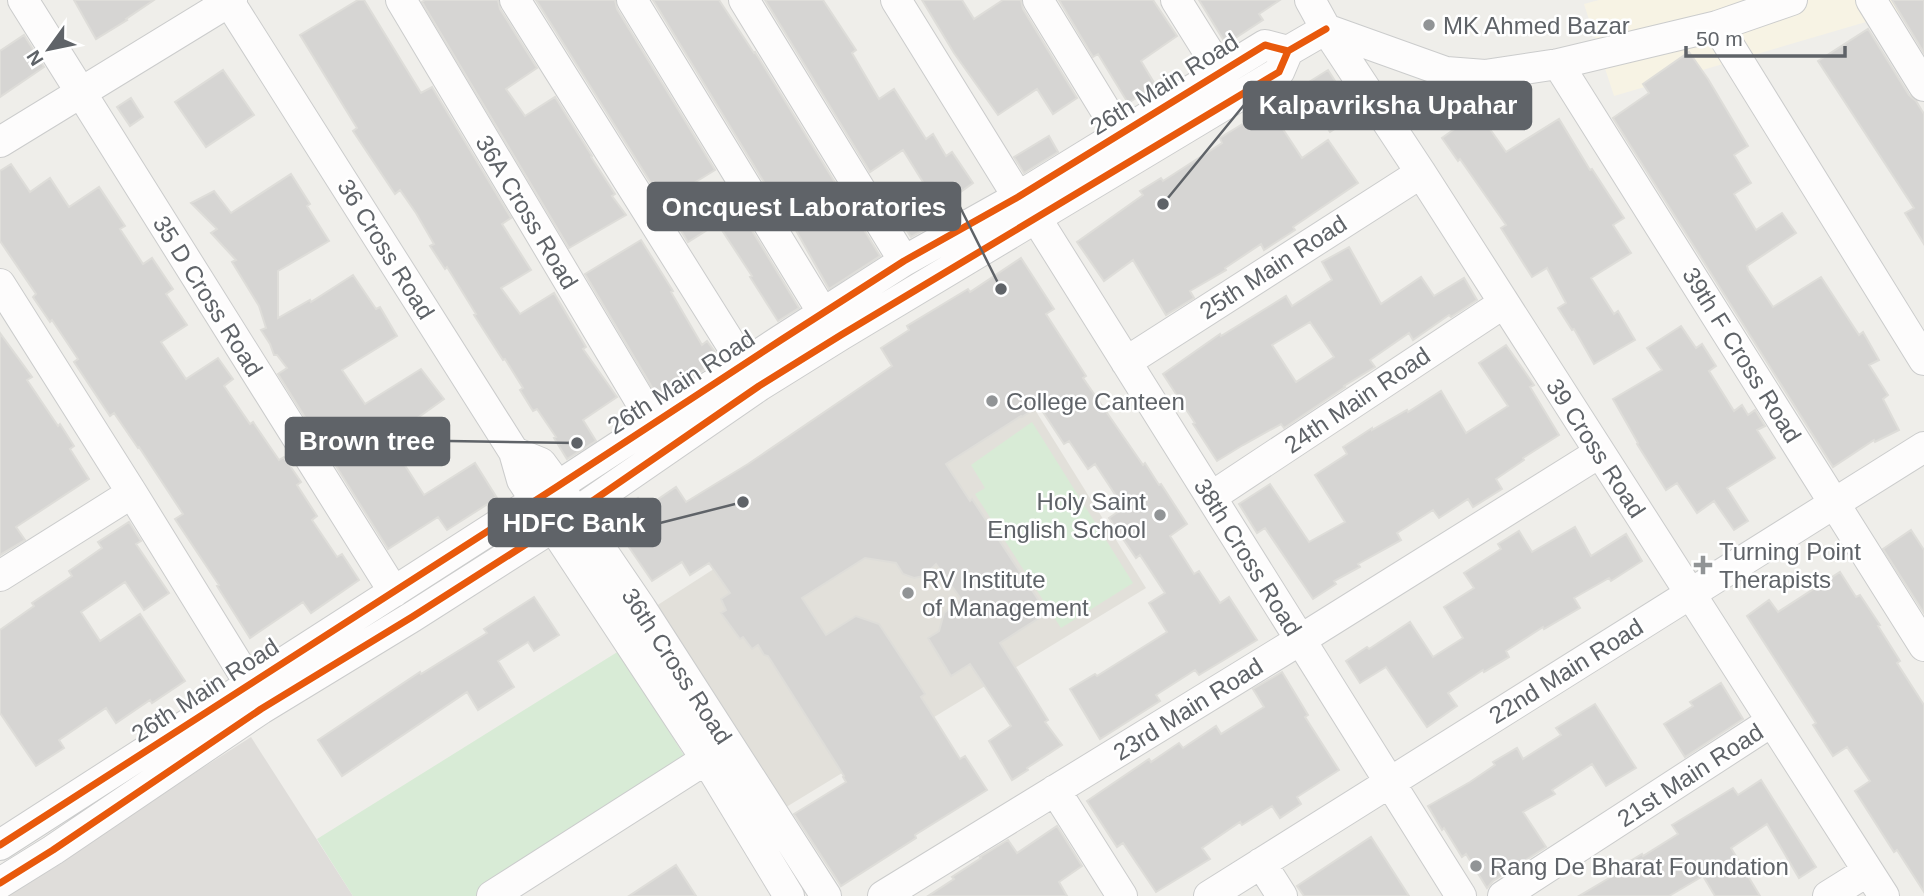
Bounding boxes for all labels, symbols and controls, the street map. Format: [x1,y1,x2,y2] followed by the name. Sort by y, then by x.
[1443,12,1630,39] place label: MK Ahmed Bazar
[14,14,84,84] north arrow
[1686,14,1845,58] scale bar
[1421,17,1437,33] marker: MK Ahmed Bazar
[1696,27,1743,50] text: 50 m
[1085,28,1243,140] street label: 26th Main Road
[23,47,48,69] text: N
[1244,82,1531,129] callout: Kalpavriksha Upahar
[1259,90,1517,120] text: Kalpavriksha Upahar
[470,130,584,294] street label: 36A Cross Road
[332,174,440,324] street label: 36 Cross Road
[648,183,960,230] callout: Oncquest Laboratories
[662,192,946,222] text: Oncquest Laboratories
[1195,210,1351,324] street label: 25th Main Road
[148,211,268,381] street label: 35 D Cross Road
[1677,262,1807,448] street label: 39th F Cross Road
[603,325,759,439] street label: 26th Main Road
[1279,341,1435,459] street label: 24th Main Road
[1541,374,1651,522] street label: 39 Cross Road
[1006,388,1185,415] place label: College Canteen
[984,393,1000,409] marker: College Canteen
[286,418,449,465] callout: Brown tree
[299,426,435,456] text: Brown tree
[1189,473,1307,641] street label: 38th Cross Road
[987,488,1146,543] place label: Holy Saint English School
[489,499,660,546] callout: HDFC Bank
[1152,507,1168,523] marker: Holy Saint English School
[502,508,646,538] text: HDFC Bank
[1719,538,1861,593] place label: Turning Point Therapists
[1693,555,1713,575] marker: Turning Point Therapists
[922,566,1089,621] place label: RV Institute of Management
[617,583,737,749] street label: 36th Cross Road
[900,585,916,601] marker: RV Institute of Management
[1484,613,1648,729] street label: 22nd Main Road
[127,633,283,747] street label: 26th Main Road
[1108,652,1268,766] street label: 23rd Main Road
[1612,718,1768,832] street label: 21st Main Road
[1490,853,1789,880] place label: Rang De Bharat Foundation
[1468,858,1484,874] marker: Rang De Bharat Foundation

